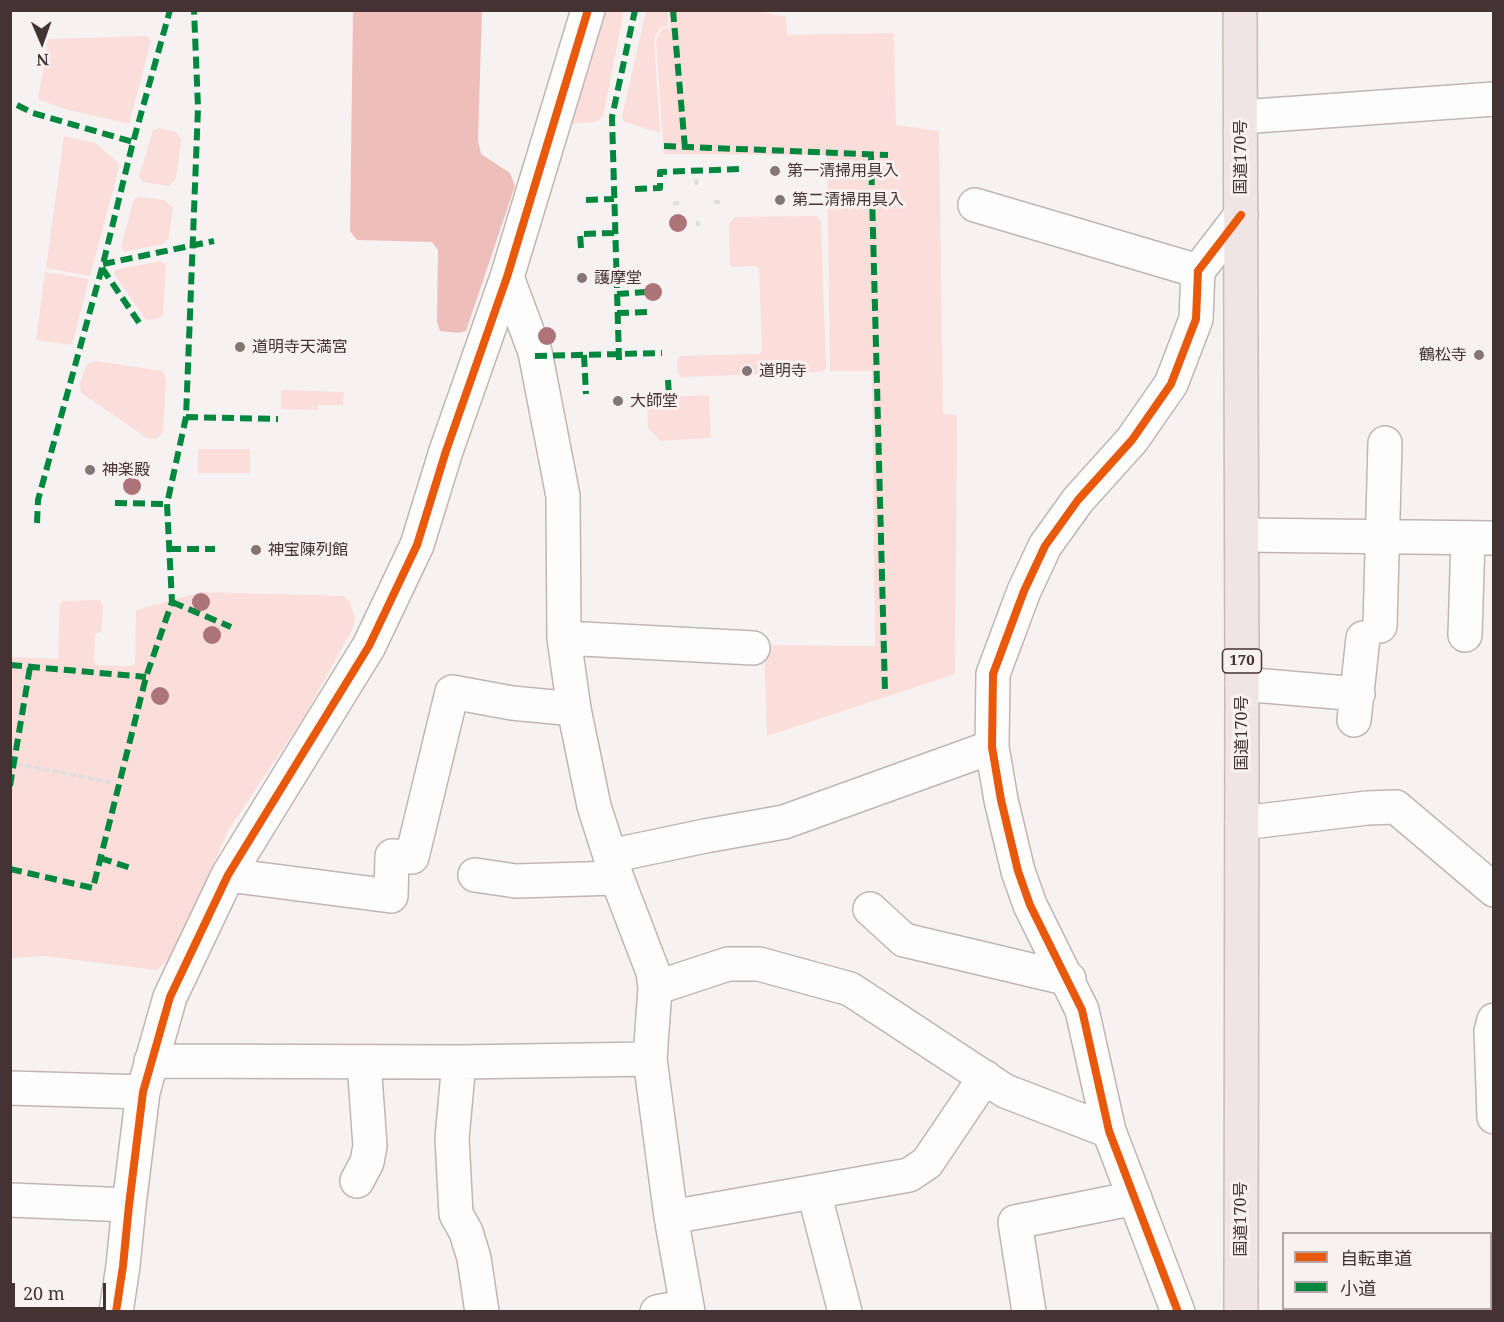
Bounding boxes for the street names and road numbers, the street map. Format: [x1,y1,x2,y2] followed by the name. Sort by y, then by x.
[1231,120,1251,194] street label: 国道170号
[1222,649,1262,673] road number: 170
[1232,696,1252,770] street label: 国道170号
[1231,1182,1251,1256] street label: 国道170号

